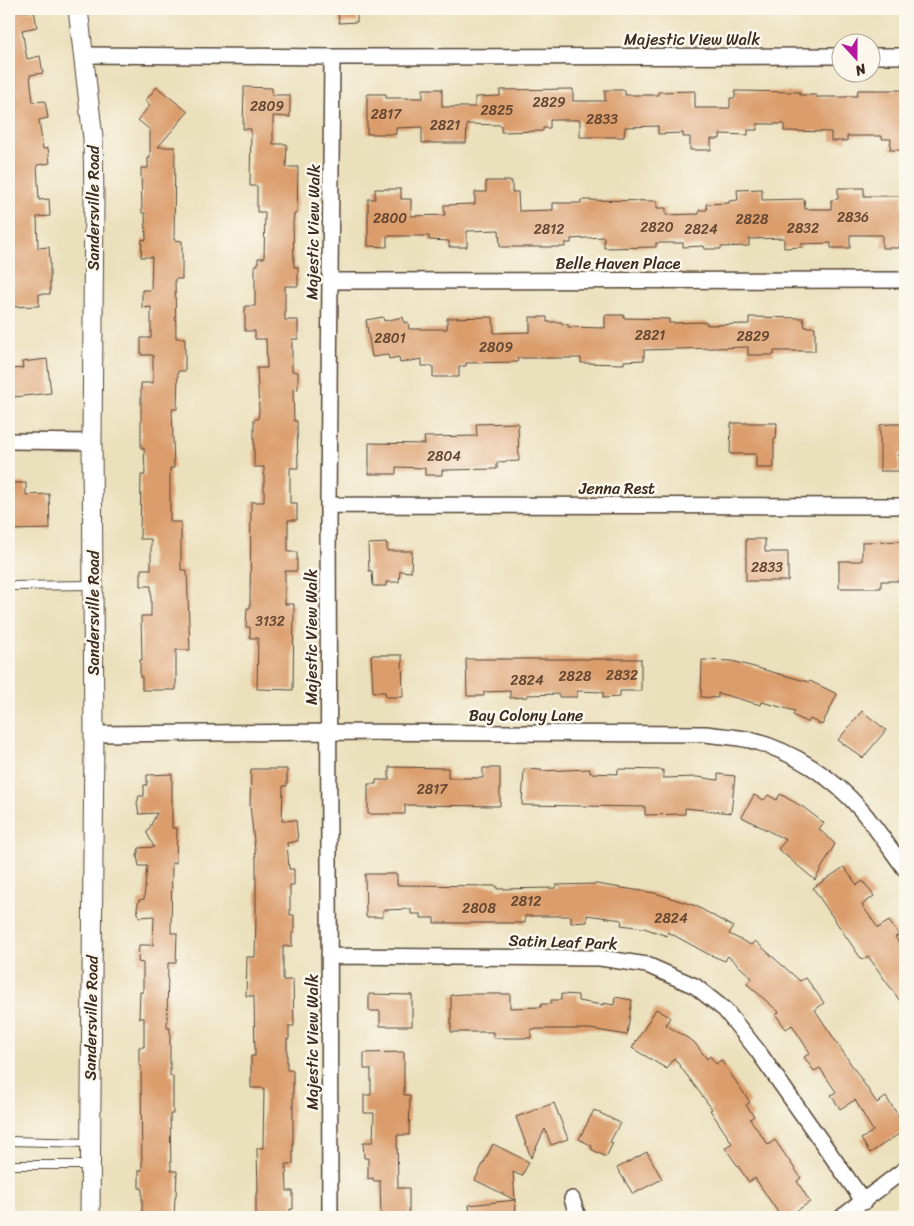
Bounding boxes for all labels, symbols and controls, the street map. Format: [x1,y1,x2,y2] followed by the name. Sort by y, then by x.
[624,25,760,54] street label: Majestic View Walk
[832,32,882,82] north arrow
[851,56,870,83] text: N
[532,90,566,115] house number: 2829
[250,94,284,119] house number: 2809
[480,98,514,123] house number: 2825
[371,102,402,127] house number: 2817
[586,107,618,132] house number: 2833
[430,113,460,138] house number: 2821
[79,144,108,270] street label: Sandersville Road
[297,163,329,300] street label: Majestic View Walk
[837,205,869,230] house number: 2836
[373,206,407,231] house number: 2800
[735,207,769,232] house number: 2828
[640,215,674,240] house number: 2820
[787,216,819,241] house number: 2832
[534,217,564,242] house number: 2812
[684,217,718,242] house number: 2824
[555,249,681,278] street label: Belle Haven Place
[635,323,665,348] house number: 2821
[736,324,770,349] house number: 2829
[374,326,406,351] house number: 2801
[479,335,513,360] house number: 2809
[427,444,461,469] house number: 2804
[578,474,655,503] street label: Jenna Rest
[79,549,108,675] street label: Sandersville Road
[751,555,783,580] house number: 2833
[297,569,326,705] street label: Majestic View Walk
[255,609,285,634] house number: 3132
[606,663,638,688] house number: 2832
[558,664,592,689] house number: 2828
[510,668,544,693] house number: 2824
[469,701,583,730] street label: Bay Colony Lane
[417,777,448,802] house number: 2817
[511,889,541,914] house number: 2812
[462,896,496,921] house number: 2808
[654,906,688,931] house number: 2824
[508,926,618,958] street label: Satin Leaf Park
[75,954,107,1081] street label: Sandersville Road
[298,974,327,1110] street label: Majestic View Walk

